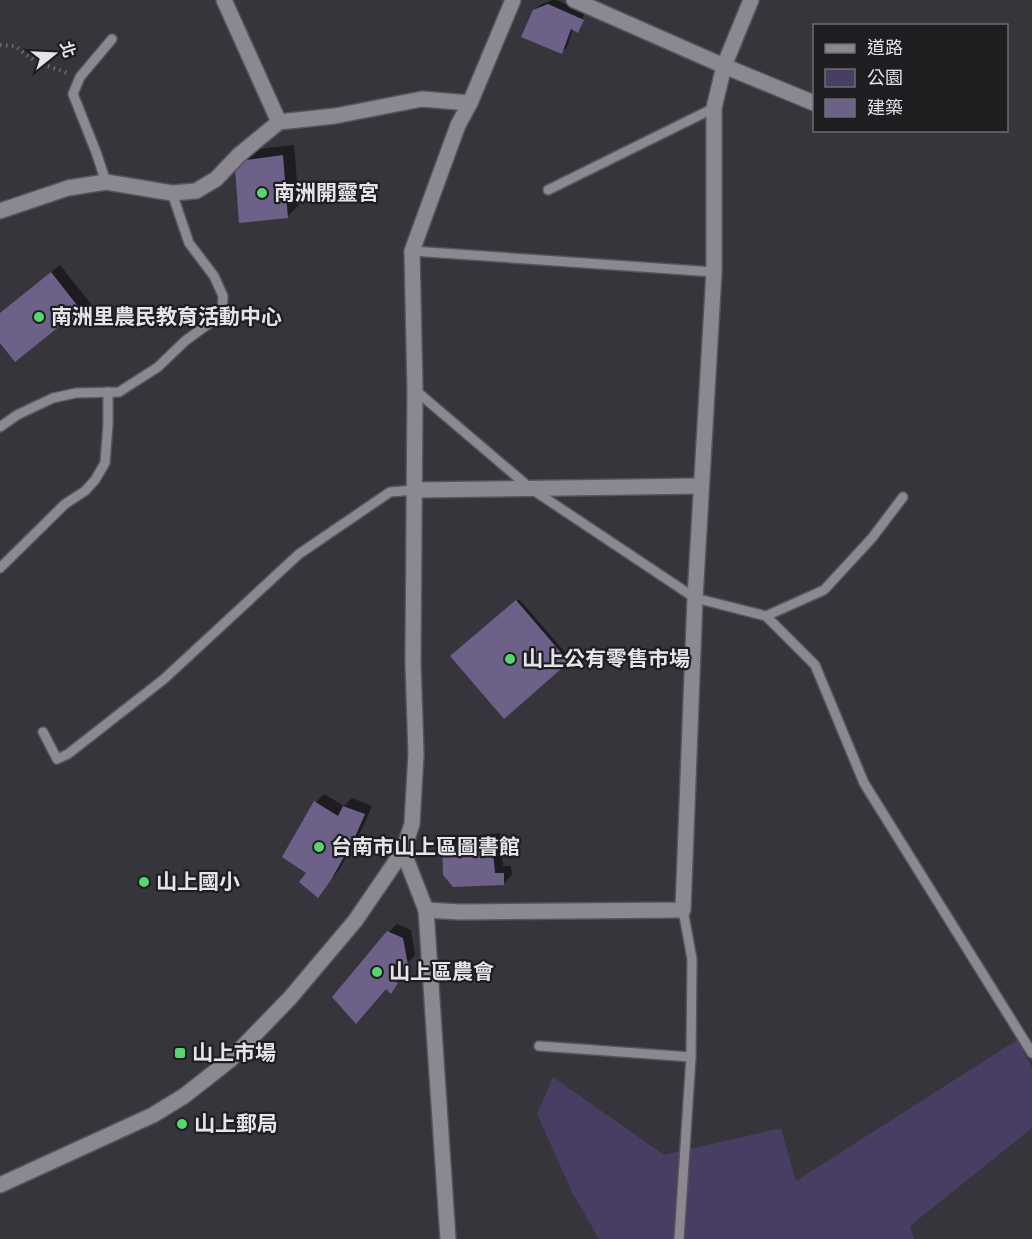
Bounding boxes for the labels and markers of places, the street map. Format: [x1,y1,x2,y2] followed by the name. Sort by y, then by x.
[274,178,379,206] place label: 南洲開靈宮
[255,186,269,200] marker: 南洲開靈宮
[51,302,282,330] place label: 南洲里農民教育活動中心
[32,310,46,324] marker: 南洲里農民教育活動中心
[522,644,690,672] place label: 山上公有零售市場
[503,652,517,666] marker: 山上公有零售市場
[331,832,520,860] place label: 台南市山上區圖書館
[312,840,326,854] marker: 台南市山上區圖書館
[156,867,240,895] place label: 山上國小
[137,875,151,889] marker: 山上國小
[389,957,494,985] place label: 山上區農會
[370,965,384,979] marker: 山上區農會
[192,1038,276,1066] place label: 山上市場
[173,1046,187,1060] marker: 山上市場
[194,1109,278,1137] place label: 山上郵局
[175,1117,189,1131] marker: 山上郵局

